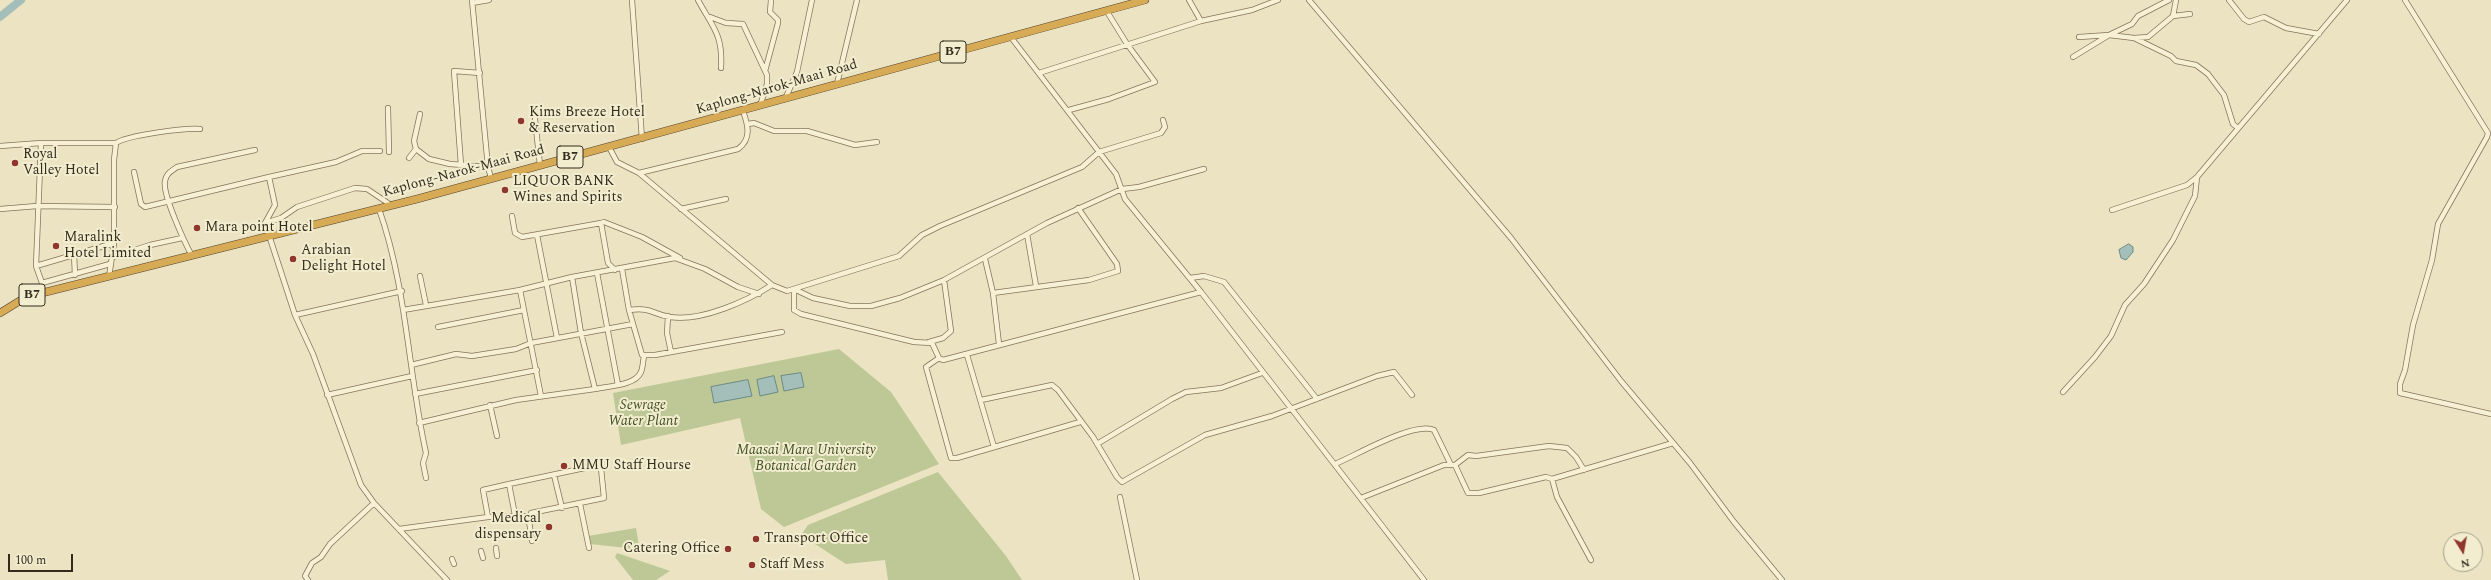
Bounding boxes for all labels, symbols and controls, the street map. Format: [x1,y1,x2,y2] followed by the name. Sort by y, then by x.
[940,41,966,63] road number: B7
[694,57,860,119] street label: Kaplong-Narok-Maai Road
[529,105,645,138] place label: Kims Breeze Hotel & Reservation
[516,116,526,126] marker: Kims Breeze Hotel & Reservation
[381,142,547,202] street label: Kaplong-Narok-Maai Road
[557,146,583,168] road number: B7
[23,147,99,180] place label: Royal Valley Hotel
[10,158,20,168] marker: Royal Valley Hotel
[513,174,622,206] place label: LIQUOR BANK Wines and Spirits
[500,185,510,195] marker: LIQUOR BANK Wines and Spirits
[205,220,313,236] place label: Mara point Hotel
[192,223,202,233] marker: Mara point Hotel
[64,230,151,262] place label: Maralink Hotel Limited
[51,241,61,251] marker: Maralink Hotel Limited
[301,243,386,276] place label: Arabian Delight Hotel
[288,254,298,264] marker: Arabian Delight Hotel
[19,284,45,306] road number: B7
[608,398,678,430] park label: Sewrage Water Plant
[736,443,876,476] park label: Maasai Mara University Botanical Garden
[572,458,691,474] place label: MMU Staff Hourse
[559,461,569,471] marker: MMU Staff Hourse
[475,511,541,544] place label: Medical dispensary
[544,522,554,532] marker: Medical dispensary
[764,531,868,547] place label: Transport Office
[2443,532,2483,572] north arrow
[751,534,761,544] marker: Transport Office
[623,541,720,557] place label: Catering Office
[723,544,733,554] marker: Catering Office
[10,546,75,572] scale bar
[15,551,46,570] text: 100 m
[2459,554,2471,572] text: N
[760,557,824,573] place label: Staff Mess
[747,560,757,570] marker: Staff Mess

